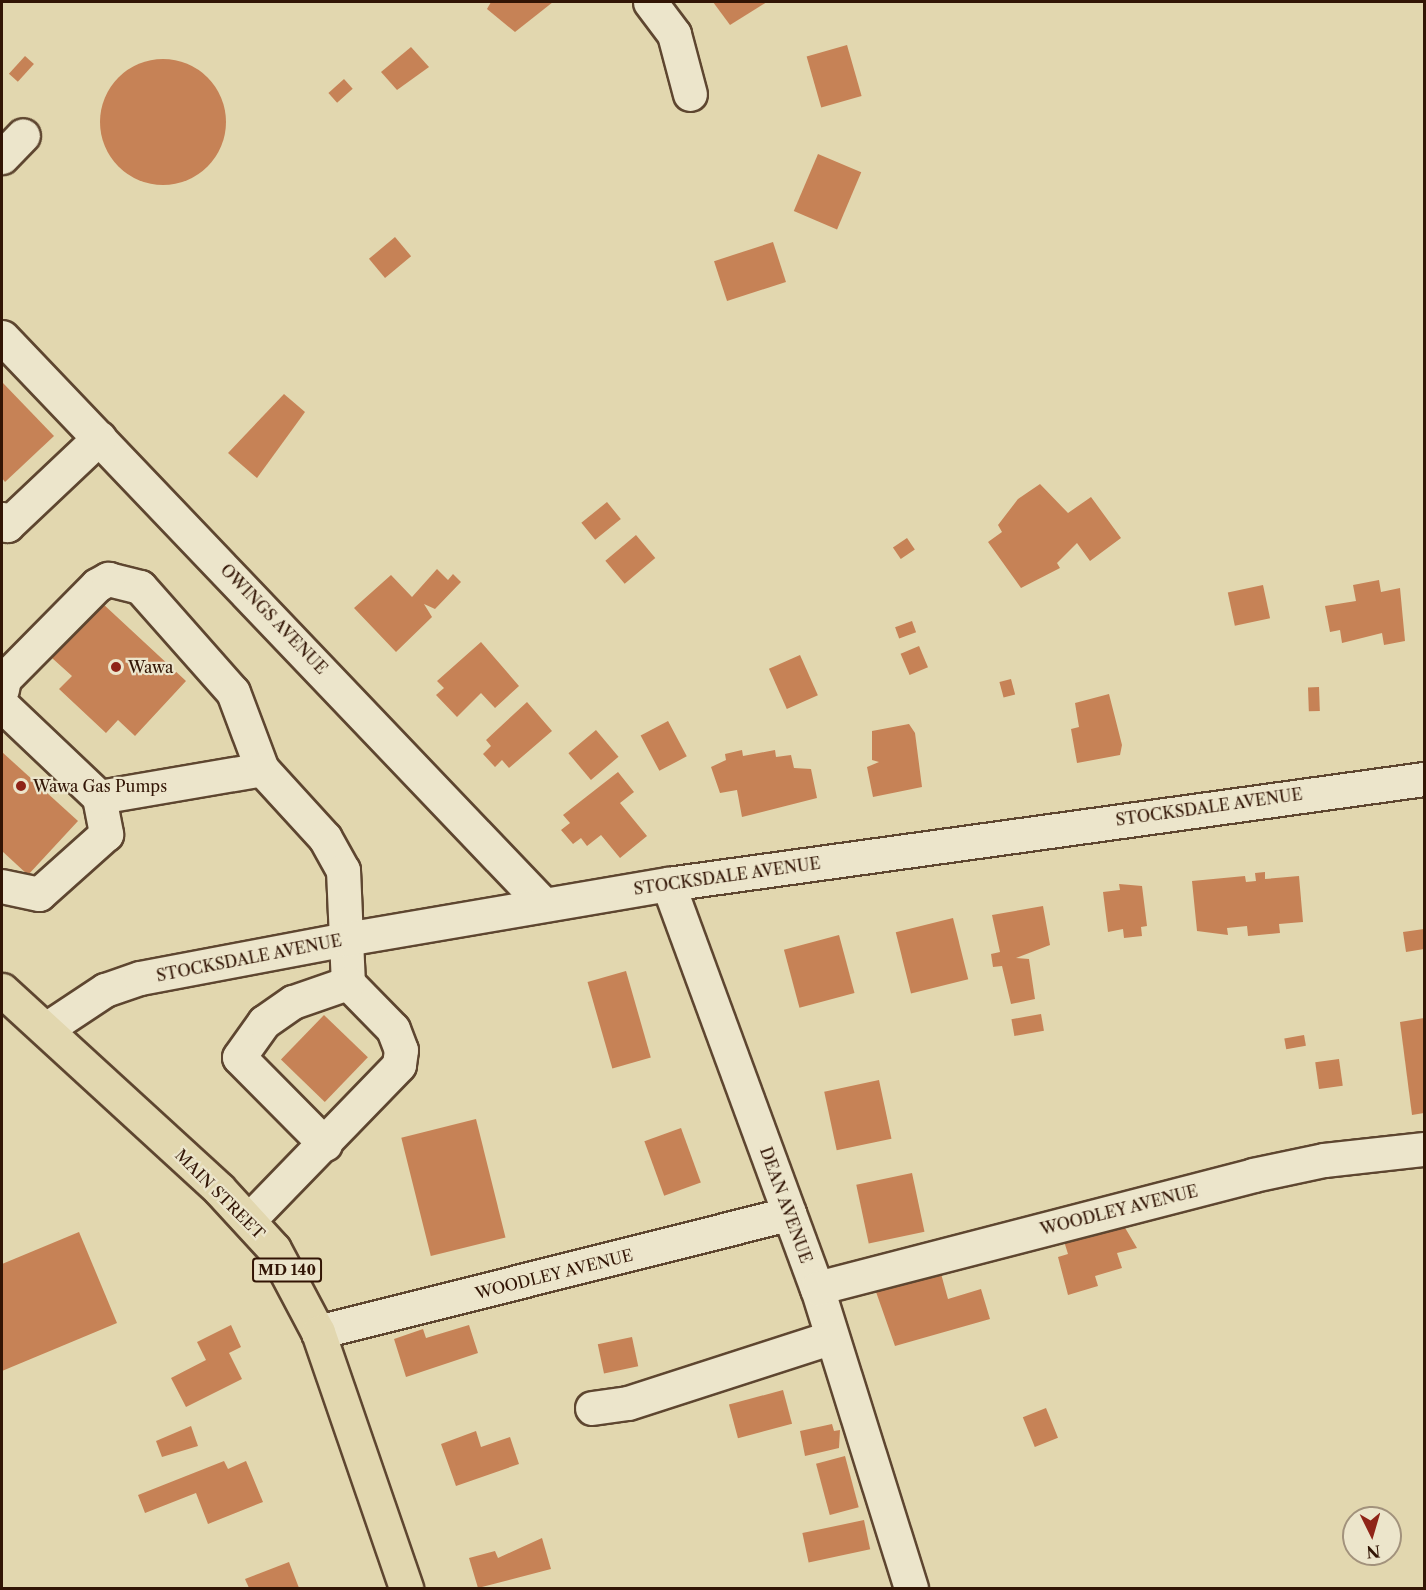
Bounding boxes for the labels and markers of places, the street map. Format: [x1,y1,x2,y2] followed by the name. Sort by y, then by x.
[128,657,173,677] place label: Wawa
[109,660,123,674] marker: Wawa
[33,776,167,796] place label: Wawa Gas Pumps
[14,779,28,793] marker: Wawa Gas Pumps

